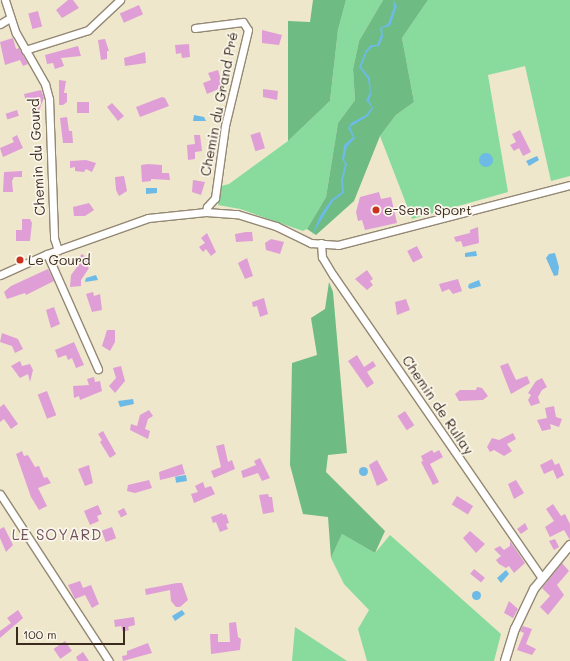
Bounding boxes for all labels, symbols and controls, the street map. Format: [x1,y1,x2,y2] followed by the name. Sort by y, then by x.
[197,30,241,178] street label: Chemin du Grand Pré
[26,98,48,216] street label: Chemin du Gourd
[384,202,472,218] place label: e-Sens Sport
[371,205,381,215] marker: e-Sens Sport
[28,252,91,268] place label: Le Gourd
[15,255,25,265] marker: Le Gourd
[399,352,477,458] street label: Chemin de Rullay
[12,526,102,544] district label: LE SOYARD
[18,619,127,645] scale bar
[23,626,57,642] text: 100 m

